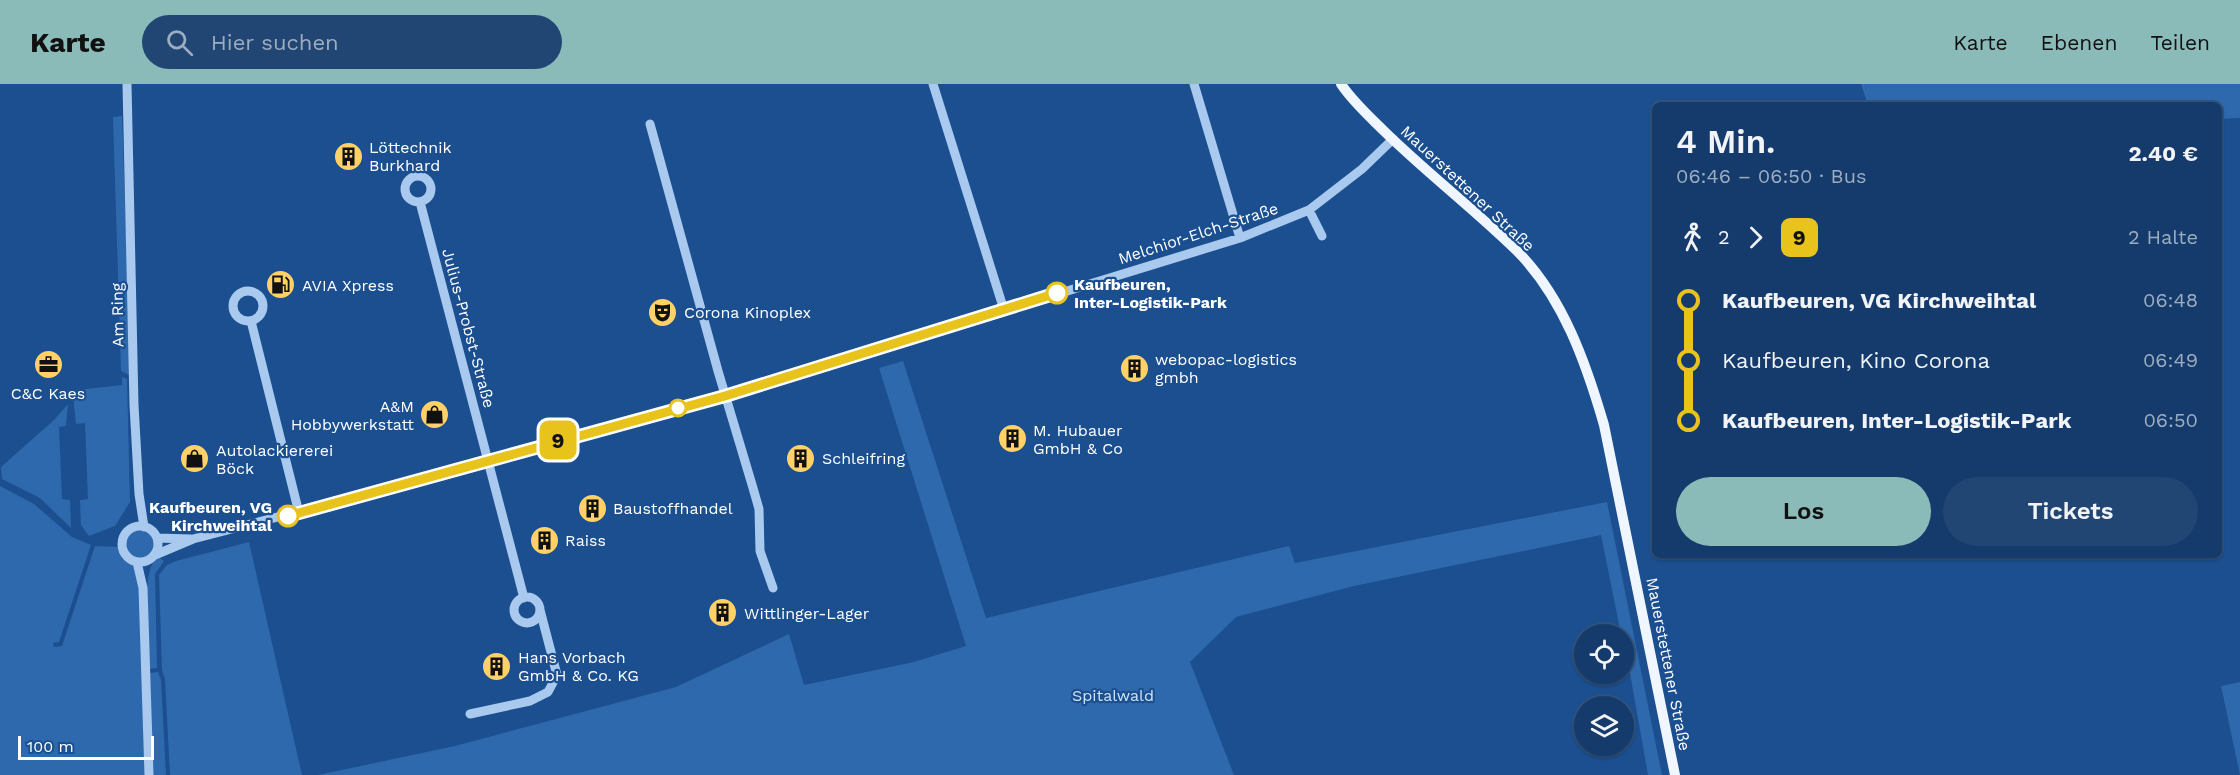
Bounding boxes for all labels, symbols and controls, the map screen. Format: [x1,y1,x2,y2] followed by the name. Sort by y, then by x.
[142,15,562,69] search box
[30,26,106,59] text: Karte
[163,26,196,59] icon: search
[211,30,339,55] text: Hier suchen
[1953,30,2008,55] text: Karte
[2041,30,2117,55] text: Ebenen
[2150,30,2210,55] text: Teilen
[1397,121,1538,255] street label: Mauerstettener Straße
[1676,122,1775,161] text: 4 Min.
[369,138,452,175] place label: Löttechnik Burkhard
[332,140,364,172] building icon: Löttechnik Burkhard
[2128,141,2198,166] text: 2.40 €
[1676,164,1867,188] text: 06:46 – 06:50 · Bus
[1116,199,1281,268] street label: Melchior-Elch-Straße
[1676,221,1709,254] icon: walk
[1739,221,1772,254] icon: forward
[1718,225,1730,249] text: 2
[1793,225,1806,250] text: 9
[2128,225,2198,249] text: 2 Halte
[438,246,499,410] street label: Julius-Probst-Straße
[265,269,297,301] fuel station icon: AVIA Xpress
[1074,275,1227,312] place label: Kaufbeuren, Inter-Logistik-Park
[302,276,394,295] place label: AVIA Xpress
[107,282,128,347] street label: Am Ring
[1046,282,1068,304] marker: Kaufbeuren, Inter-Logistik-Park
[1722,288,2036,313] text: Kaufbeuren, VG Kirchweihtal
[2143,288,2198,312] text: 06:48
[647,296,679,328] theatre icon: Corona Kinoplex
[684,303,811,322] place label: Corona Kinoplex
[1722,348,1990,373] text: Kaufbeuren, Kino Corona
[2143,348,2198,372] text: 06:49
[32,349,64,381] office icon: C&C Kaes
[1155,350,1297,387] place label: webopac-logistics gmbh
[1118,352,1150,384] building icon: webopac-logistics gmbh
[11,384,85,403] place label: C&C Kaes
[291,397,414,434] place label: A&M Hobbywerkstatt
[419,399,451,431] shop icon: A&M Hobbywerkstatt
[669,399,687,417] unlabelled marker
[1722,408,2071,433] text: Kaufbeuren, Inter-Logistik-Park
[2143,408,2198,432] text: 06:50
[538,420,578,460] line badge: 9
[1033,421,1123,458] place label: M. Hubauer GmbH & Co
[996,423,1028,455] building icon: M. Hubauer GmbH & Co
[552,428,564,453] text: 9
[216,441,333,478] place label: Autolackiererei Böck
[785,442,817,474] building icon: Schleifring
[179,443,211,475] shop icon: Autolackiererei Böck
[822,449,905,468] place label: Schleifring
[1676,477,1931,546] button: Los
[1943,477,2198,546] button: Tickets
[576,492,608,524] building icon: Baustoffhandel
[149,498,273,535] place label: Kaufbeuren, VG Kirchweihtal
[613,499,733,518] place label: Baustoffhandel
[277,505,299,527] marker: Kaufbeuren, VG Kirchweihtal
[528,524,560,556] building icon: Raiss
[565,531,606,550] place label: Raiss
[1642,576,1695,752] street label: Mauerstettener Straße
[707,597,739,629] building icon: Wittlinger-Lager
[744,604,870,623] place label: Wittlinger-Lager
[1574,624,1634,756] map controls
[1574,624,1634,684] button: locate
[518,648,639,685] place label: Hans Vorbach GmbH & Co. KG
[481,650,513,682] building icon: Hans Vorbach GmbH & Co. KG
[1072,686,1154,705] park label: Spitalwald
[1574,696,1634,756] button: layers
[18,733,154,760] scale bar
[27,737,74,756] text: 100 m

